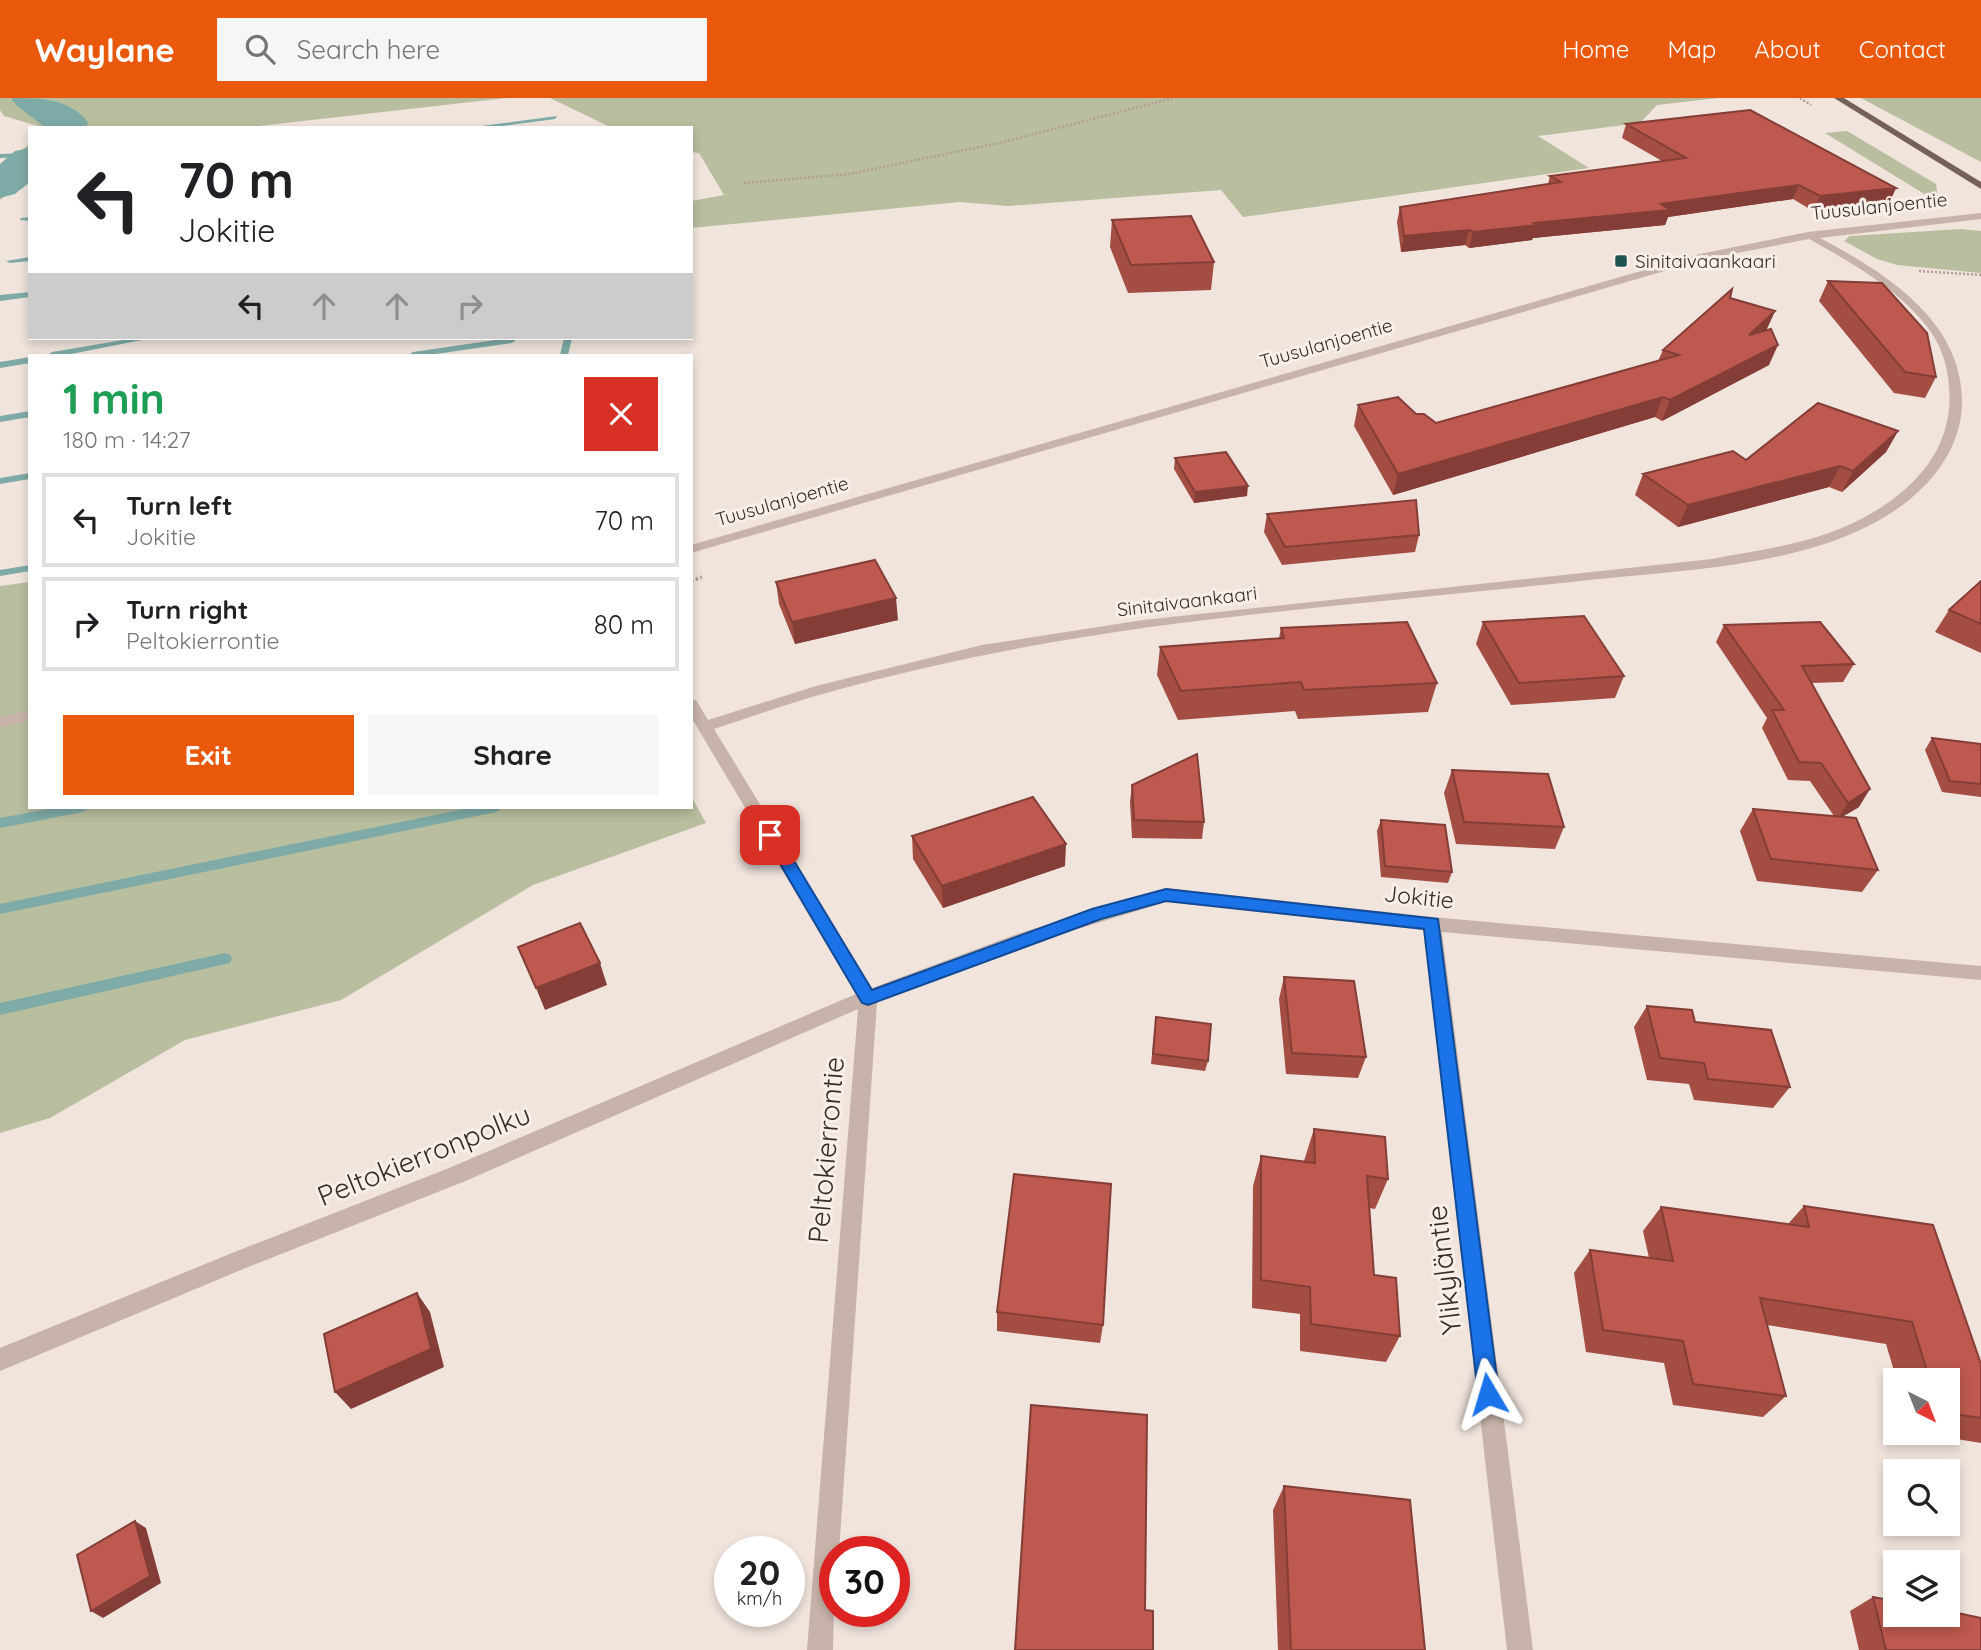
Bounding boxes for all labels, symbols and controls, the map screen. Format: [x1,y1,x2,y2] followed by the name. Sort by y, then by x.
[217,18,707,81] search box
[35,29,175,70] text: Waylane
[241,30,279,68] icon: search
[297,33,440,66] text: Search here
[1562,34,1629,64] text: Home
[1667,34,1716,64] text: Map
[1754,34,1821,64] text: About
[1859,34,1946,64] text: Contact
[178,149,294,210] text: 70 m
[63,154,154,245] icon: left
[1810,187,1948,225] street label: Tuusulanjoentie
[178,210,275,250] text: Jokitie
[1635,249,1776,273] place label: Sinitaivaankaari
[1613,253,1629,269] marker: Sinitaivaankaari
[232,287,270,325] icon: left
[305,287,343,325] icon: ahead
[378,287,416,325] icon: ahead
[451,287,489,325] icon: right
[1257,313,1395,373] street label: Tuusulanjoentie
[63,372,165,425] text: 1 min
[584,377,658,451] button: close
[63,425,191,454] text: 180 m · 14:27
[713,471,851,531] street label: Tuusulanjoentie
[126,489,233,522] text: Turn left
[67,501,105,539] icon: left
[594,504,654,537] text: 70 m
[126,522,196,551] text: Jokitie
[1116,581,1258,621] street label: Sinitaivaankaari
[126,593,248,626] text: Turn right
[67,605,105,643] icon: right
[594,608,654,641] text: 80 m
[126,626,280,655] text: Peltokierrontie
[63,715,354,795] button: Exit
[368,715,658,795] button: Share
[740,805,800,865] pin
[751,816,789,854] icon: arrive
[1383,878,1455,915] street label: Jokitie
[800,1055,851,1245] street label: Peltokierrontie
[312,1096,536,1213] street label: Peltokierronpolku
[1418,1203,1469,1337] street label: Ylikyläntie
[1451,1357,1525,1431] position arrow
[1883,1368,1960,1446] north arrow
[1883,1368,1960,1627] map controls
[1883,1459,1960,1536] button: search
[819,1536,910,1627] speed limit sign: 30
[739,1550,780,1594] text: 20
[1883,1550,1960,1627] button: layers
[737,1587,782,1610] text: km/h

